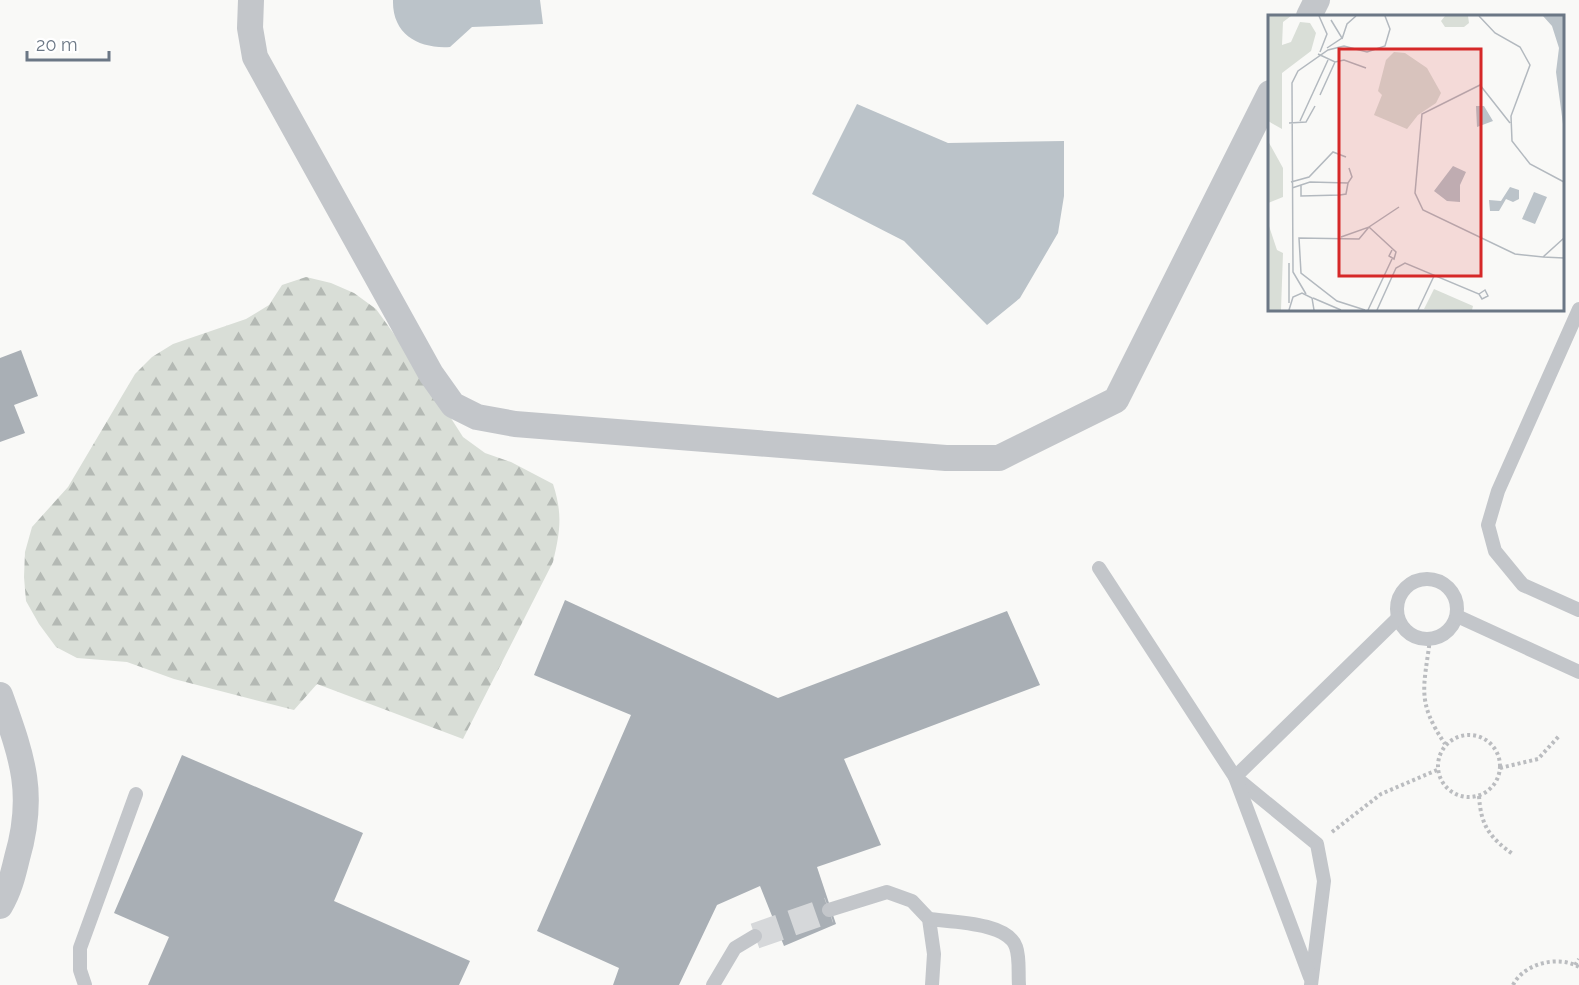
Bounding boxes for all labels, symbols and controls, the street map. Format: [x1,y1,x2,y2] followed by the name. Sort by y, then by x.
[1268,15,1564,310] inset map
[27,24,110,62] scale bar
[36,34,78,55] text: 20 m

